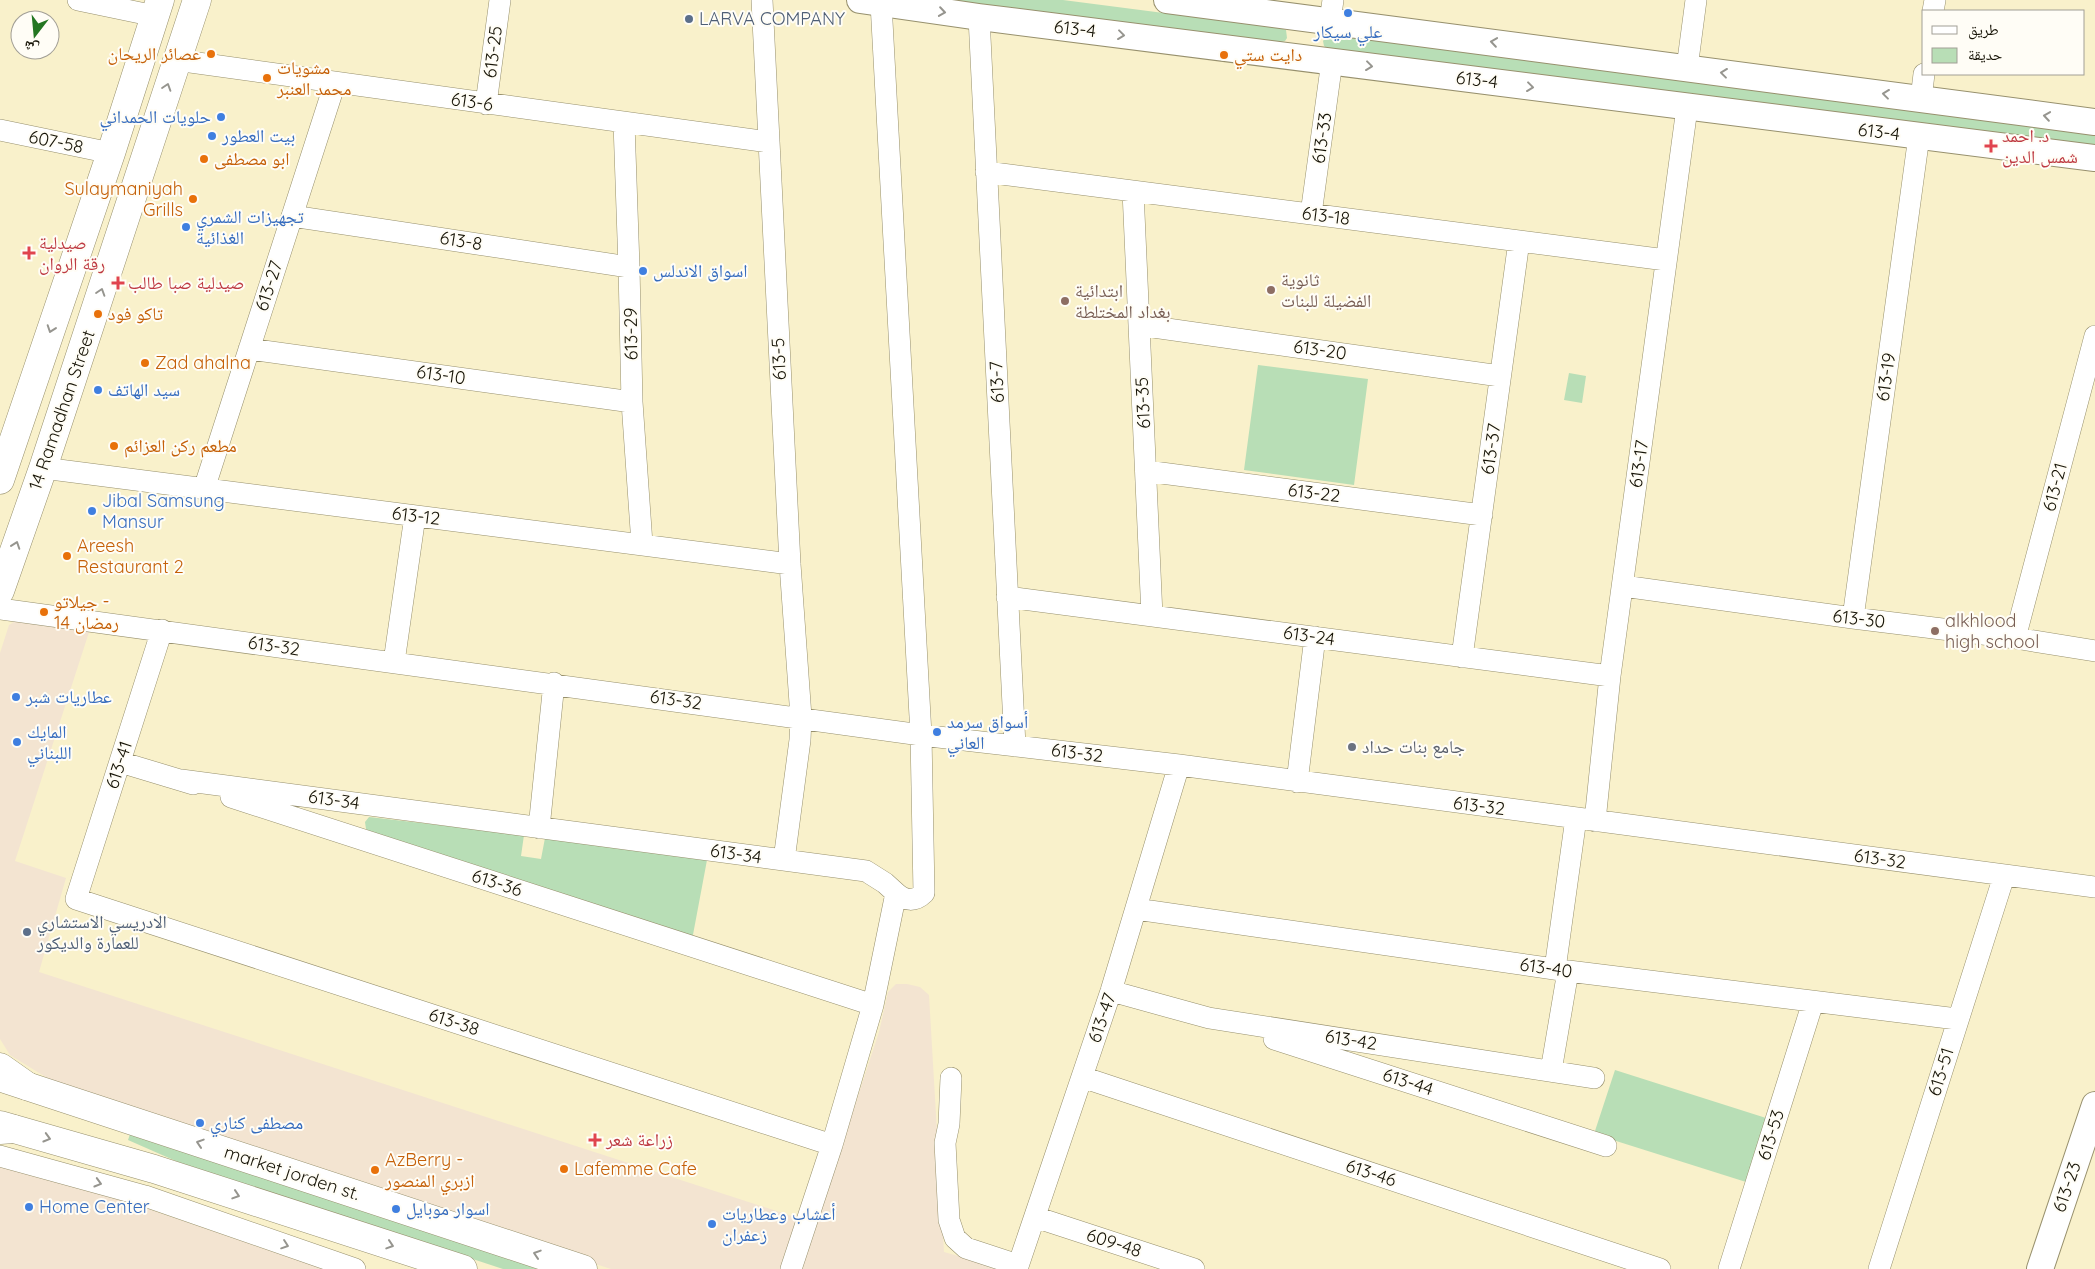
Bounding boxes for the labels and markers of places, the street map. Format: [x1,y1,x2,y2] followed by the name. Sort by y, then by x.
[699,7,845,30] place label: LARVA COMPANY
[1342,7,1354,19] marker: علي سيكار
[683,13,695,25] marker: LARVA COMPANY
[1313,20,1382,47] place label: علي سيكار
[108,42,201,65] place label: عصائر الريحان
[1234,43,1302,70] place label: دايت ستي
[205,48,217,60] marker: عصائر الريحان
[1218,49,1230,61] marker: دايت ستي
[276,56,351,100] place label: مشويات محمد العنبر
[261,72,273,84] marker: مشويات محمد العنبر
[100,105,211,132] place label: حلويات الحمداني
[215,111,227,123] marker: حلويات الحمداني
[221,124,295,147] place label: بيت العطور
[2002,124,2078,168] place label: د. احمد شمس الدين
[206,130,218,142] marker: بيت العطور
[1984,139,1998,153] marker: د. احمد شمس الدين
[214,147,289,170] place label: ابو مصطفى
[198,153,210,165] marker: ابو مصطفى
[64,177,183,221] place label: Sulaymaniyah Grills
[187,193,199,205] marker: Sulaymaniyah Grills
[196,205,304,249] place label: تجهيزات الشمري الغذائية
[180,221,192,233] marker: تجهيزات الشمري الغذائية
[39,231,105,275] place label: صيدلية رقة الروان
[23,247,35,259] marker: صيدلية رقة الروان
[653,259,748,282] place label: اسواق الاندلس
[637,265,649,277] marker: اسواق الاندلس
[1281,268,1371,312] place label: ثانوية الفضيلة للبنات
[128,271,244,294] place label: صيدلية صبا طالب
[112,277,124,289] marker: صيدلية صبا طالب
[1075,279,1171,323] place label: ابتدائية بغداد المختلطة
[1265,284,1277,296] marker: ثانوية الفضيلة للبنات
[1059,295,1071,307] marker: ابتدائية بغداد المختلطة
[108,302,163,325] place label: تاكو فود
[92,308,104,320] marker: تاكو فود
[155,351,251,374] place label: Zad ahalna
[139,357,151,369] marker: Zad ahalna
[108,378,180,401] place label: سيد الهاتف
[92,384,104,396] marker: سيد الهاتف
[124,434,237,458] place label: مطعم ركن العزائم
[108,440,120,452] marker: مطعم ركن العزائم
[102,489,225,533] place label: Jibal Samsung Mansur
[86,505,98,517] marker: Jibal Samsung Mansur
[77,534,184,578] place label: Areesh Restaurant 2
[61,550,73,562] marker: Areesh Restaurant 2
[54,590,119,634] place label: جيلاتو - 14 رمضان
[38,606,50,618] marker: جيلاتو - 14 رمضان
[1945,609,2039,653] place label: alkhlood high school
[1929,625,1941,637] marker: alkhlood high school
[25,685,112,708] place label: عطاريات شبر
[10,691,22,703] marker: عطاريات شبر
[947,710,1028,758] place label: أسواق سرمد العاني
[27,720,72,768] place label: المايك اللبناني
[931,726,943,738] marker: أسواق سرمد العاني
[1362,735,1465,759] place label: جامع بنات حداد
[11,736,23,748] marker: المايك اللبناني
[1346,741,1358,753] marker: جامع بنات حداد
[36,910,167,954] place label: الادريسي الاستشاري للعمارة والديكور
[21,926,33,938] marker: الادريسي الاستشاري للعمارة والديكور
[210,1111,303,1138] place label: مصطفى كناري
[194,1117,206,1129] marker: مصطفى كناري
[605,1128,673,1151] place label: زراعة شعر
[588,1133,602,1147] marker: زراعة شعر
[384,1148,475,1196] place label: AzBerry - ازبري المنصور
[574,1157,697,1180] place label: Lafemme Cafe
[558,1163,570,1175] marker: Lafemme Cafe
[369,1164,381,1176] marker: AzBerry - ازبري المنصور
[39,1195,150,1218] place label: Home Center
[406,1197,490,1220] place label: اسوار موبايل
[23,1201,35,1213] marker: Home Center
[722,1202,836,1246] place label: أعشاب وعطاريات زعفران
[390,1203,402,1215] marker: اسوار موبايل
[706,1218,718,1230] marker: أعشاب وعطاريات زعفران

